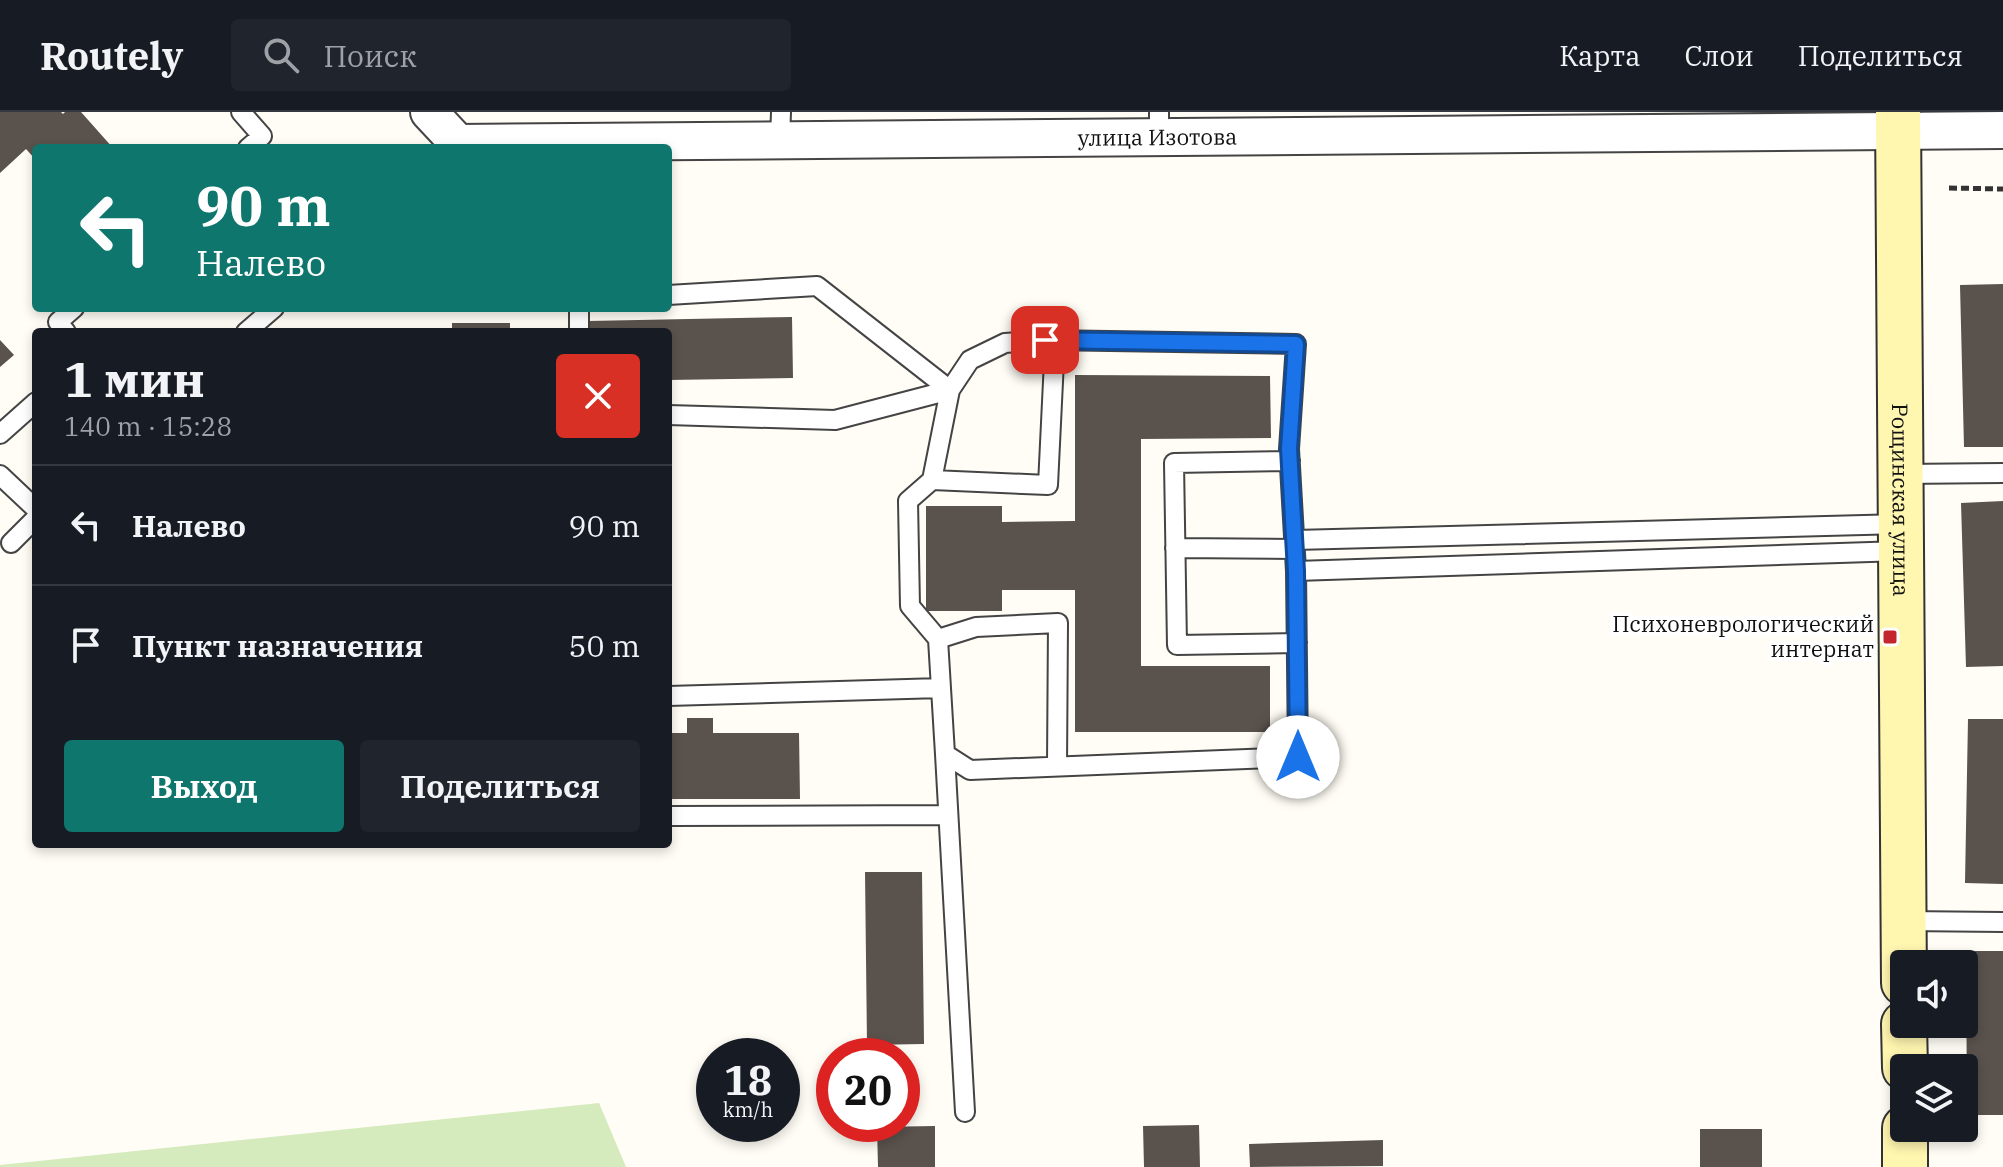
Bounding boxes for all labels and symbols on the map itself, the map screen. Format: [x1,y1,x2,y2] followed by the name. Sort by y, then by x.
[1078,121,1237,152] street label: улица Изотова
[1011,306,1079,374] pin
[1886,403,1916,597] street label: Рощинская улица
[1612,609,1874,663] place label: Психоневрологический интернат
[1881,628,1899,646] marker: Психоневрологический интернат
[1256,715,1340,799] position arrow
[816,1038,920,1142] speed limit sign: 20

